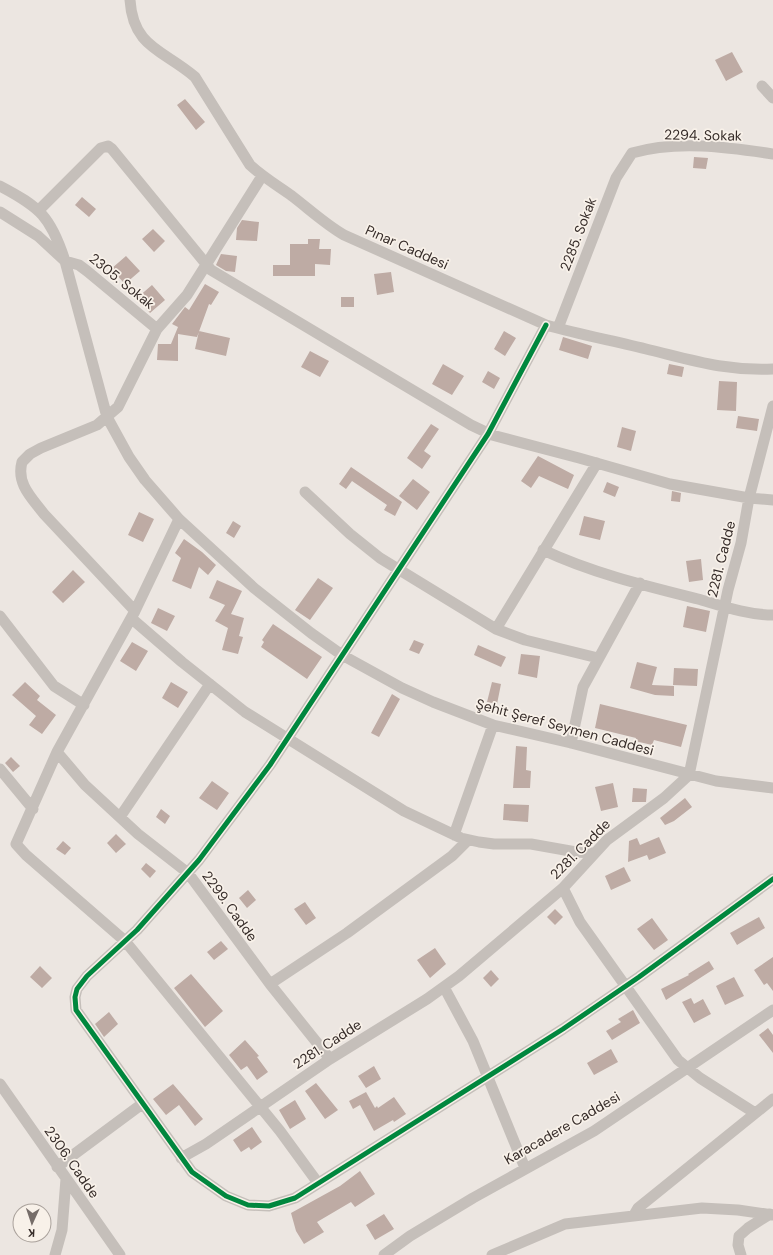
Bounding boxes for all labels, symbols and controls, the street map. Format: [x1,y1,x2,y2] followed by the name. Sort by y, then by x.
[664,125,742,145] street label: 2294. Sokak
[556,195,600,273] street label: 2285. Sokak
[363,221,451,273] street label: Pınar Caddesi
[86,249,158,313] street label: 2305. Sokak
[703,519,739,599] street label: 2281. Cadde
[474,695,656,759] street label: Şehit Şeref Seymen Caddesi
[546,815,614,883] street label: 2281. Cadde
[198,867,262,945] street label: 2299. Cadde
[289,1015,365,1073] street label: 2281. Cadde
[501,1088,623,1168] street label: Karacadere Caddesi
[41,1123,103,1202] street label: 2306. Cadde
[12,1203,52,1243] north arrow
[28,1226,35,1240] text: K

